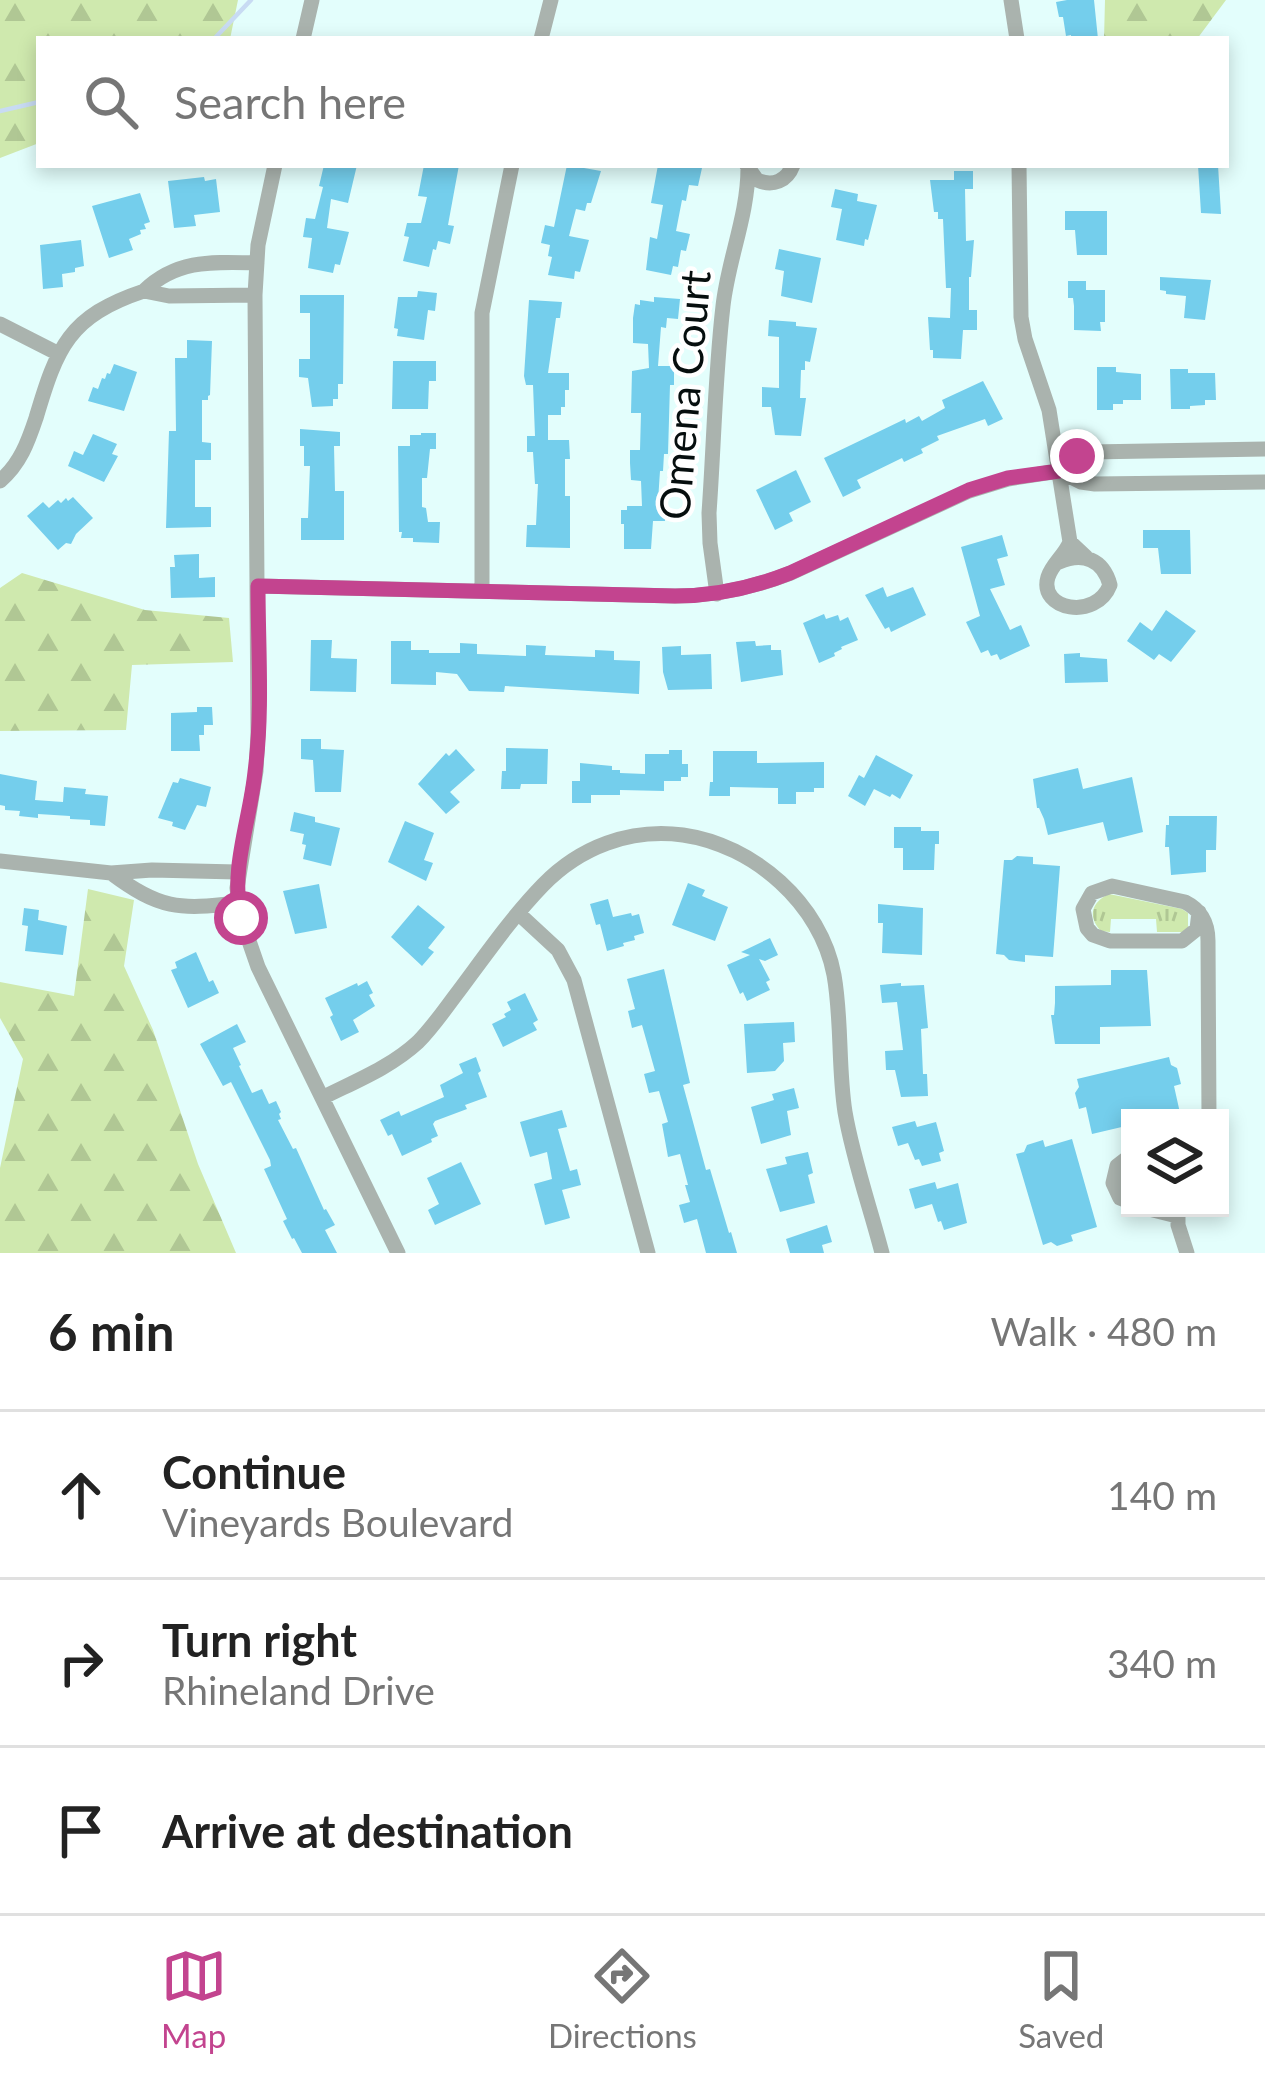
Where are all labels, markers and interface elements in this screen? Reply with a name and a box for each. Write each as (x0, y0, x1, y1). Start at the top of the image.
search box (36, 36, 1229, 168)
icon: search (78, 69, 144, 135)
text: Search here (174, 75, 406, 129)
street label: Omena Court (648, 268, 720, 522)
route end (1050, 429, 1104, 483)
route start (214, 891, 268, 945)
map controls (1121, 1109, 1229, 1217)
button: layers (1121, 1109, 1229, 1217)
text: 6 min (48, 1301, 174, 1362)
text: Walk · 480 m (990, 1308, 1217, 1354)
text: Continue (162, 1445, 346, 1499)
icon: ahead (48, 1462, 114, 1528)
text: 140 m (1107, 1472, 1217, 1518)
text: Vineyards Boulevard (162, 1499, 513, 1545)
text: Turn right (162, 1613, 357, 1667)
icon: right (48, 1630, 114, 1696)
text: 340 m (1107, 1640, 1217, 1686)
text: Rhineland Drive (162, 1667, 435, 1713)
icon: arrive (48, 1798, 114, 1864)
text: Arrive at destination (162, 1804, 573, 1858)
tab: Map (161, 1943, 227, 2055)
tab: Directions (548, 1943, 697, 2055)
tab: Saved (1018, 1943, 1104, 2055)

